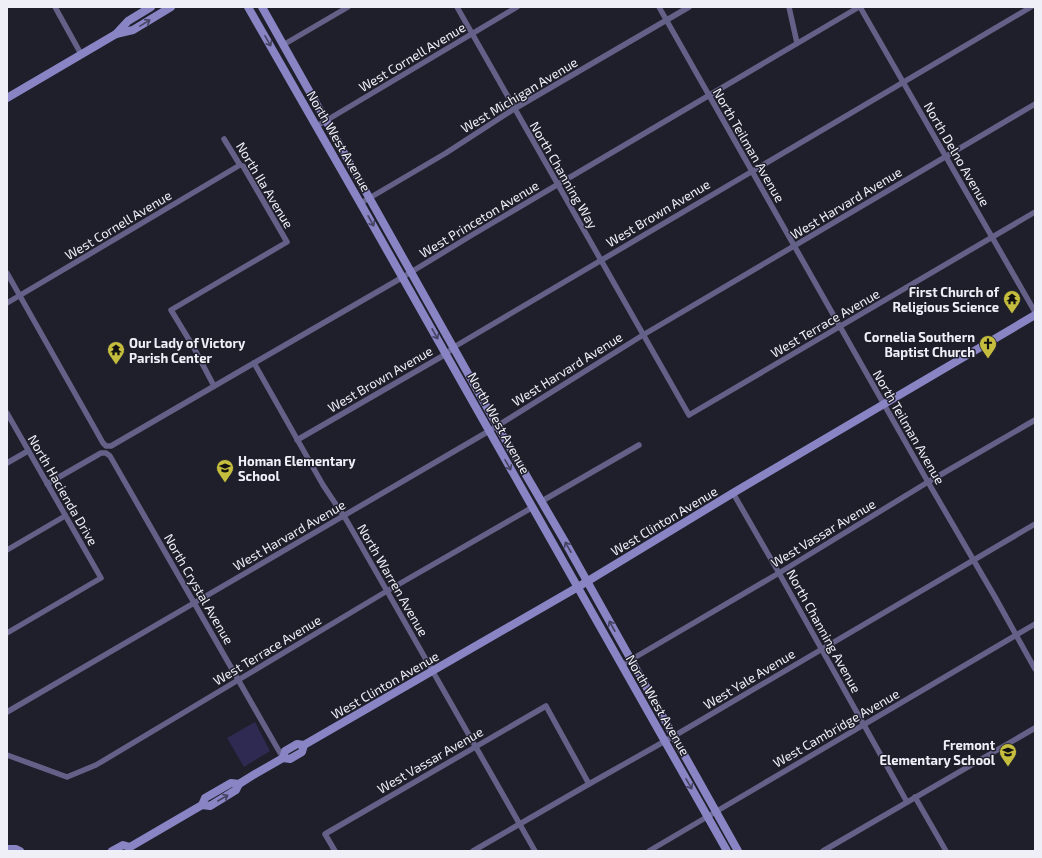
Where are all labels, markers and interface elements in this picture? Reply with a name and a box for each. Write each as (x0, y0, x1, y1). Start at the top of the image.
one-way arrow (139, 19, 150, 27)
street label: West Cornell Avenue (356, 19, 468, 95)
one-way arrow (264, 35, 272, 47)
street label: West Michigan Avenue (458, 54, 580, 136)
street label: North Teilman Avenue (710, 85, 788, 205)
street label: North West Avenue (304, 88, 374, 194)
street label: North Delno Avenue (921, 99, 993, 209)
street label: North Channing Way (527, 118, 601, 232)
street label: North Ila Avenue (233, 139, 297, 231)
street label: West Harvard Avenue (787, 163, 905, 243)
street label: West Brown Avenue (603, 176, 713, 250)
street label: West Princeton Avenue (416, 177, 542, 261)
street label: West Cornell Avenue (62, 187, 174, 263)
one-way arrow (368, 215, 376, 227)
place label: First Church of Religious Science (892, 284, 1000, 315)
street label: West Terrace Avenue (768, 285, 882, 361)
temple icon: First Church of Religious Science (1002, 289, 1022, 314)
one-way arrow (431, 328, 439, 340)
street label: West Harvard Avenue (509, 329, 625, 409)
place label: Cornelia Southern Baptist Church (864, 329, 975, 360)
church icon: Cornelia Southern Baptist Church (978, 334, 998, 359)
place label: Our Lady of Victory Parish Center (129, 335, 246, 366)
temple icon: Our Lady of Victory Parish Center (106, 340, 126, 365)
street label: West Brown Avenue (325, 342, 435, 416)
street label: North Teilman Avenue (870, 367, 948, 487)
street label: North West Avenue (464, 369, 534, 477)
street label: North Hacienda Drive (25, 432, 101, 548)
place label: Homan Elementary School (238, 453, 356, 484)
school or university icon: Homan Elementary School (215, 458, 235, 483)
one-way arrow (505, 458, 513, 470)
street label: West Clinton Avenue (608, 483, 720, 559)
street label: West Vassar Avenue (768, 495, 878, 571)
street label: West Harvard Avenue (230, 496, 348, 574)
street label: North Warren Avenue (354, 521, 432, 639)
street label: North Crystal Avenue (161, 531, 237, 647)
one-way arrow (564, 541, 572, 553)
street label: North Channing Avenue (783, 567, 865, 695)
street label: West Terrace Avenue (210, 611, 324, 689)
one-way arrow (608, 620, 615, 632)
street label: West Yale Avenue (700, 645, 798, 713)
street label: West Clinton Avenue (328, 648, 442, 722)
street label: North West Avenue (623, 652, 693, 758)
street label: West Cambridge Avenue (770, 685, 902, 771)
street label: West Vassar Avenue (374, 723, 486, 797)
place label: Fremont Elementary School (879, 737, 996, 768)
school or university icon: Fremont Elementary School (998, 742, 1018, 767)
one-way arrow (686, 778, 694, 790)
one-way arrow (217, 794, 229, 802)

